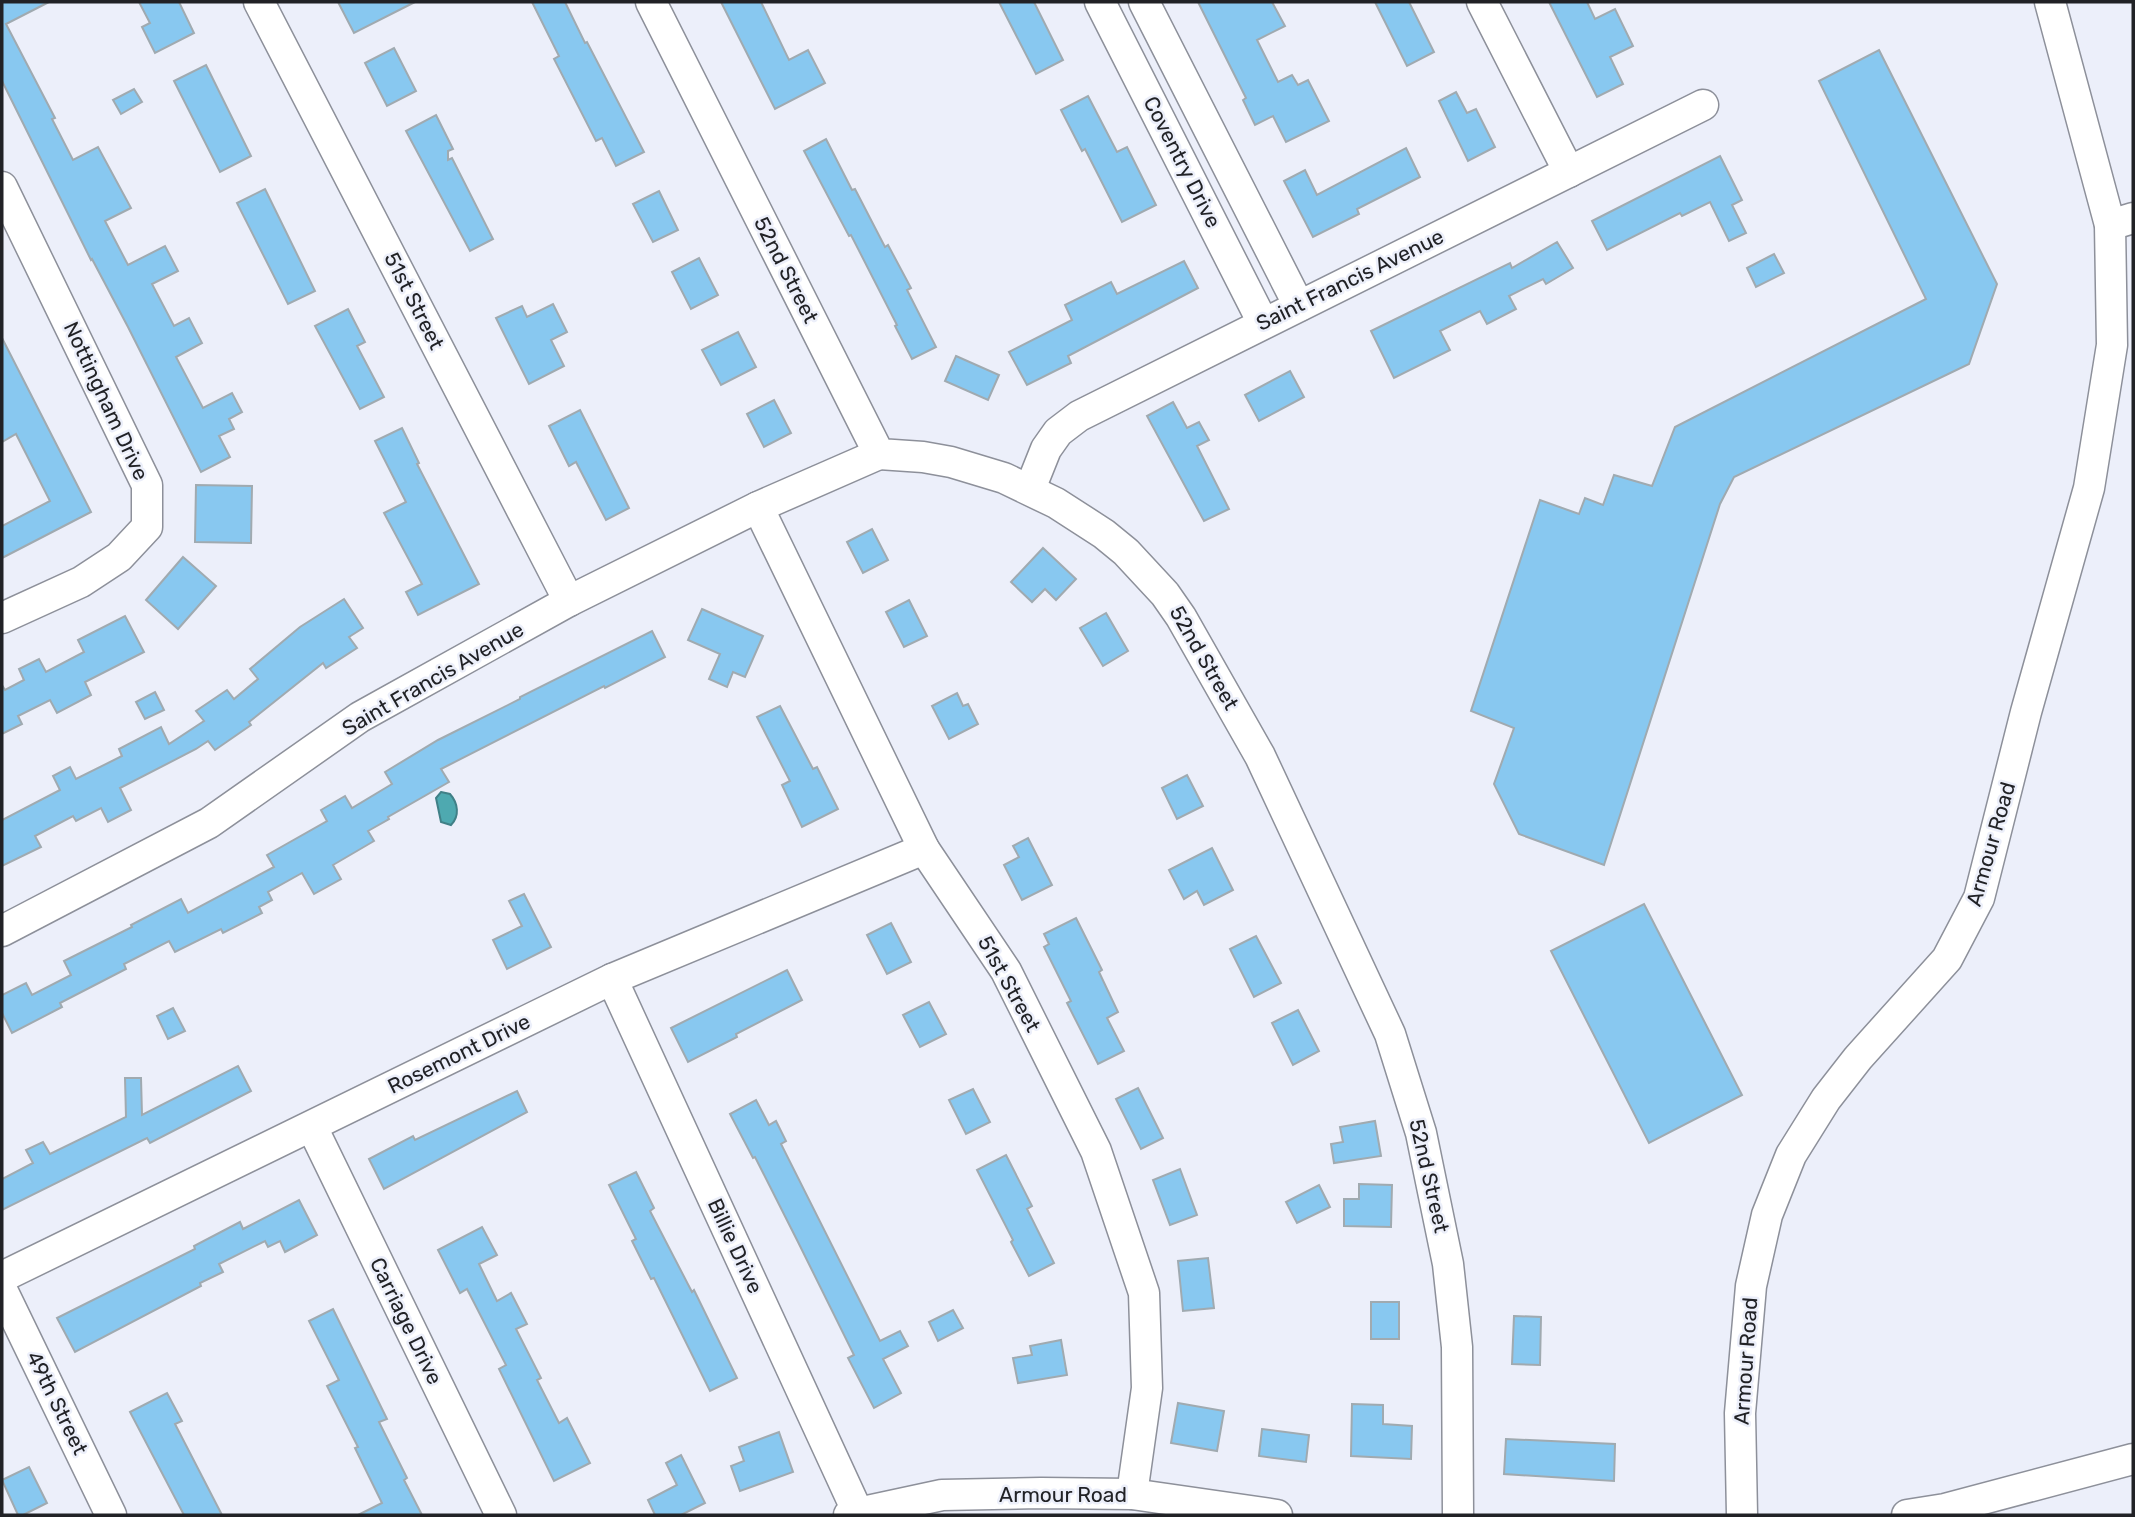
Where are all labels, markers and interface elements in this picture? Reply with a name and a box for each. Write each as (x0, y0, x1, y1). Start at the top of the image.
street label: Coventry Drive (1139, 92, 1226, 232)
street label: 52nd Street (749, 212, 824, 327)
street label: Saint Francis Avenue (1252, 223, 1448, 336)
street label: 51st Street (379, 248, 450, 354)
street label: Nottingham Drive (59, 318, 154, 484)
street label: 52nd Street (1165, 601, 1244, 714)
street label: Saint Francis Avenue (338, 616, 528, 741)
street label: Armour Road (1961, 779, 2020, 909)
street label: 51st Street (973, 931, 1046, 1036)
street label: Rosemont Drive (383, 1008, 534, 1099)
street label: 52nd Street (1404, 1117, 1455, 1235)
street label: Billie Drive (703, 1194, 768, 1297)
street label: Carriage Drive (365, 1253, 448, 1388)
street label: Armour Road (1729, 1296, 1762, 1426)
street label: 49th Street (22, 1347, 93, 1459)
street label: Armour Road (999, 1482, 1127, 1507)

